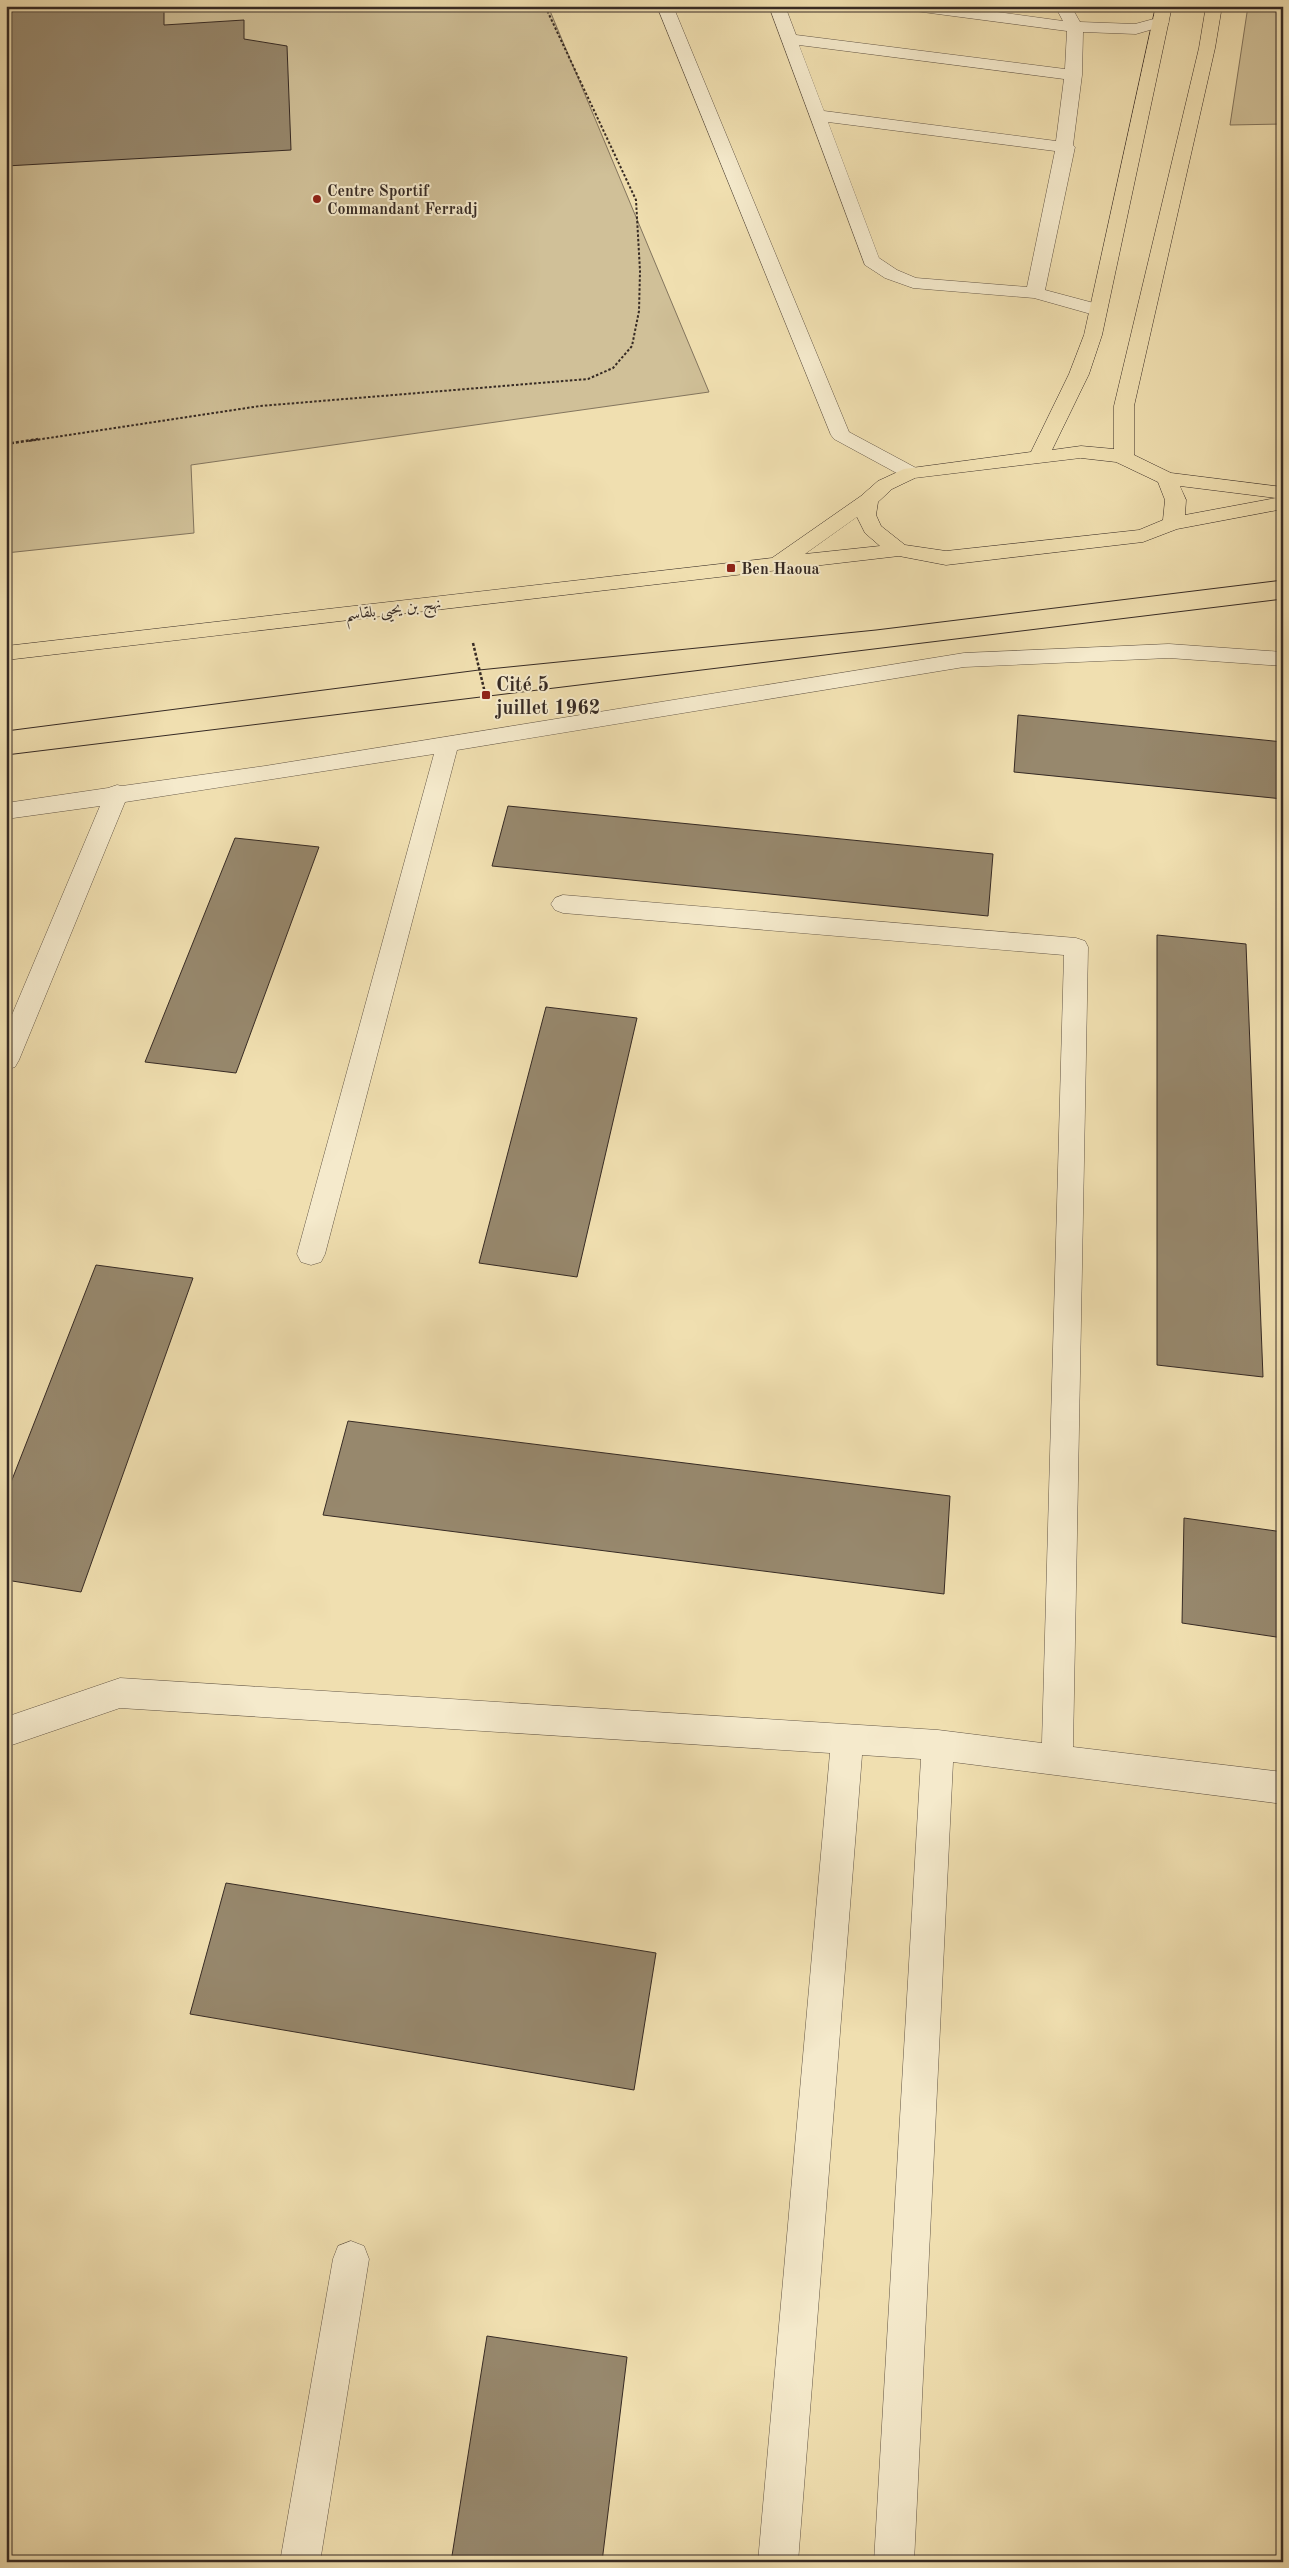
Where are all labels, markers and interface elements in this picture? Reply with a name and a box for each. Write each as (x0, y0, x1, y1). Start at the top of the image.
place label: Centre Sportif Commandant Ferradj (327, 184, 478, 218)
marker: Centre Sportif Commandant Ferradj (311, 193, 323, 205)
marker: Ben Haoua (725, 562, 737, 574)
place label: Ben Haoua (741, 562, 820, 578)
street label: نهج بن يحيى بلقاسم (344, 596, 443, 631)
place label: Cité 5 juillet 1962 (494, 675, 600, 719)
marker: Cité 5 juillet 1962 (480, 689, 492, 701)

